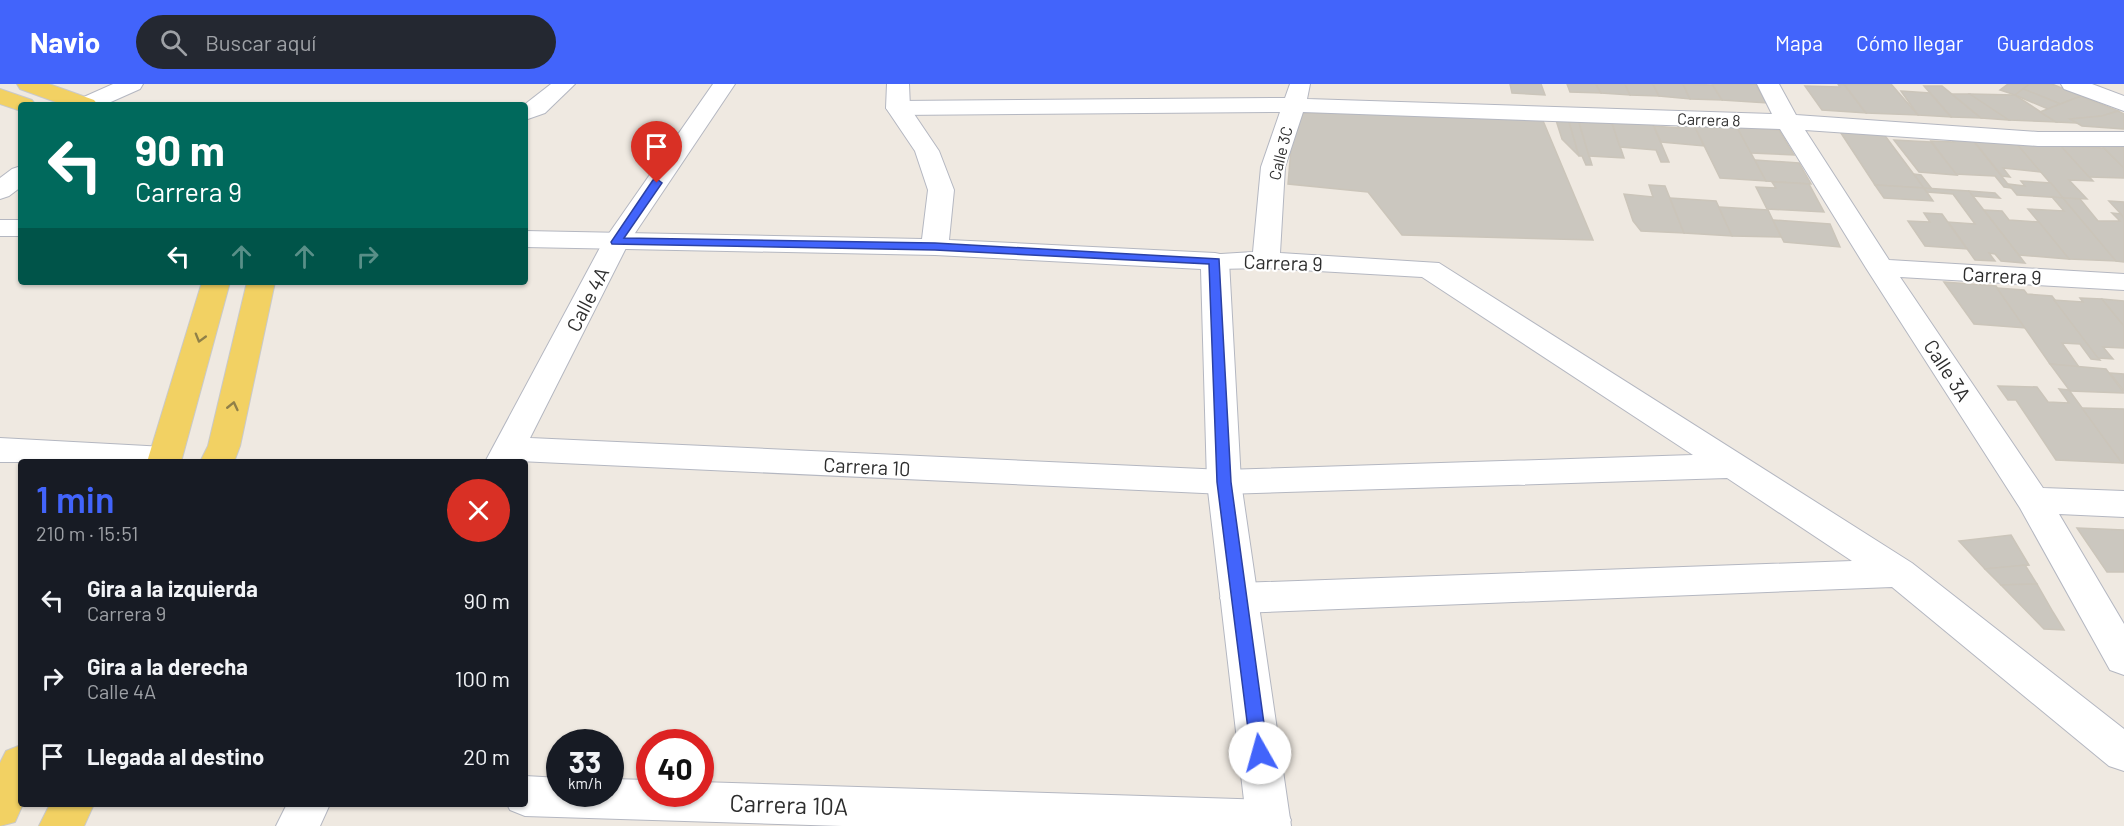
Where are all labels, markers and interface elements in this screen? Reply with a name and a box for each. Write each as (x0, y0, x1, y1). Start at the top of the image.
search box (136, 15, 556, 69)
text: Navio (30, 25, 100, 59)
icon: search (157, 26, 190, 59)
text: Buscar aquí (205, 29, 316, 55)
text: Mapa (1775, 30, 1823, 55)
text: Cómo llegar (1856, 30, 1963, 55)
text: Guardados (1996, 30, 2094, 55)
street label: Carrera 8 (1677, 108, 1741, 130)
pin (631, 121, 682, 183)
text: 90 m (135, 124, 225, 174)
street label: Calle 3C (1264, 124, 1296, 182)
icon: left (36, 126, 114, 204)
icon: arrive (640, 130, 673, 163)
text: Carrera 9 (135, 175, 242, 207)
icon: left (162, 240, 195, 273)
icon: ahead (225, 240, 258, 273)
icon: ahead (288, 240, 321, 273)
icon: right (351, 240, 384, 273)
street label: Carrera 9 (1243, 249, 1323, 275)
street label: Carrera 9 (1962, 261, 2042, 289)
street label: Calle 4A (561, 263, 613, 335)
one-way arrow (195, 332, 207, 343)
street label: Calle 3A (1919, 335, 1977, 405)
one-way arrow (226, 401, 239, 411)
street label: Carrera 10 (823, 452, 911, 480)
text: 1 min (36, 477, 115, 520)
button: close (447, 479, 510, 542)
text: 210 m · 15:51 (36, 521, 138, 545)
text: Gira a la izquierda (87, 575, 258, 601)
icon: left (36, 584, 69, 617)
text: 90 m (464, 587, 510, 613)
text: Carrera 9 (87, 601, 166, 625)
text: Gira a la derecha (87, 653, 248, 679)
icon: right (36, 662, 69, 695)
text: 100 m (455, 665, 510, 691)
text: Calle 4A (87, 679, 156, 703)
position arrow (1228, 721, 1292, 785)
speed limit sign: 40 (636, 729, 714, 807)
icon: arrive (36, 740, 69, 773)
text: Llegada al destino (87, 743, 264, 769)
text: 20 m (463, 743, 510, 769)
text: 33 (569, 743, 601, 779)
text: km/h (568, 774, 602, 792)
street label: Carrera 10A (729, 787, 849, 821)

